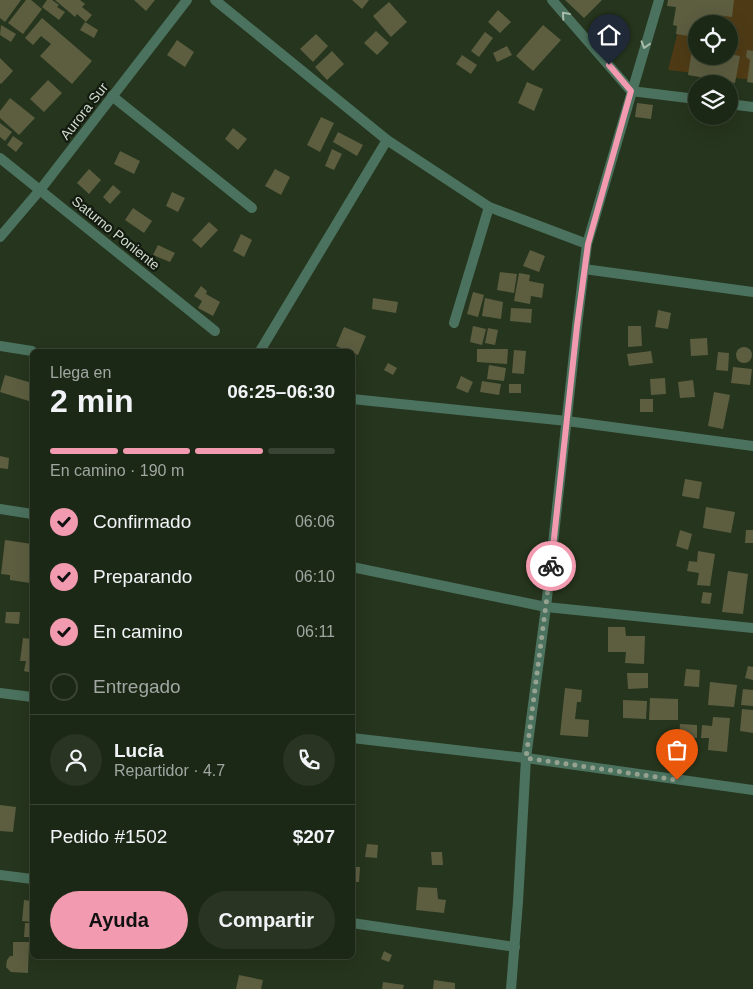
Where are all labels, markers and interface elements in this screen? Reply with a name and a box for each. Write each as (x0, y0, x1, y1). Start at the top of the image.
one-way arrow (561, 11, 570, 20)
pin (588, 14, 630, 65)
map controls (688, 15, 738, 125)
button: locate (688, 15, 738, 65)
icon: home (595, 21, 623, 49)
one-way arrow (640, 41, 650, 49)
button: layers (688, 75, 738, 125)
street label: Aurora Sur (57, 79, 111, 143)
street label: Saturno Poniente (69, 193, 163, 273)
text: Llega en (50, 364, 111, 381)
text: 06:25–06:30 (227, 381, 335, 402)
text: 2 min (50, 383, 134, 419)
text: En camino · 190 m (50, 462, 184, 479)
icon: check (50, 508, 78, 536)
text: Confirmado (93, 511, 191, 532)
text: 06:06 (295, 513, 335, 530)
courier (526, 541, 576, 591)
icon: bike (537, 552, 565, 580)
icon: check (50, 563, 78, 591)
text: Preparando (93, 566, 192, 587)
text: 06:10 (295, 568, 335, 585)
icon: check (50, 618, 78, 646)
text: En camino (93, 621, 183, 642)
text: 06:11 (296, 623, 335, 640)
text: Entregado (93, 676, 181, 697)
pin (656, 729, 698, 780)
button: person (50, 734, 102, 786)
button: phone (283, 734, 335, 786)
icon: bag (663, 736, 691, 764)
text: Lucía (114, 740, 164, 761)
text: Repartidor · 4.7 (114, 762, 225, 779)
text: Pedido #1502 (50, 826, 167, 847)
text: $207 (293, 826, 335, 847)
button: Ayuda (50, 891, 188, 949)
button: Compartir (198, 891, 335, 949)

